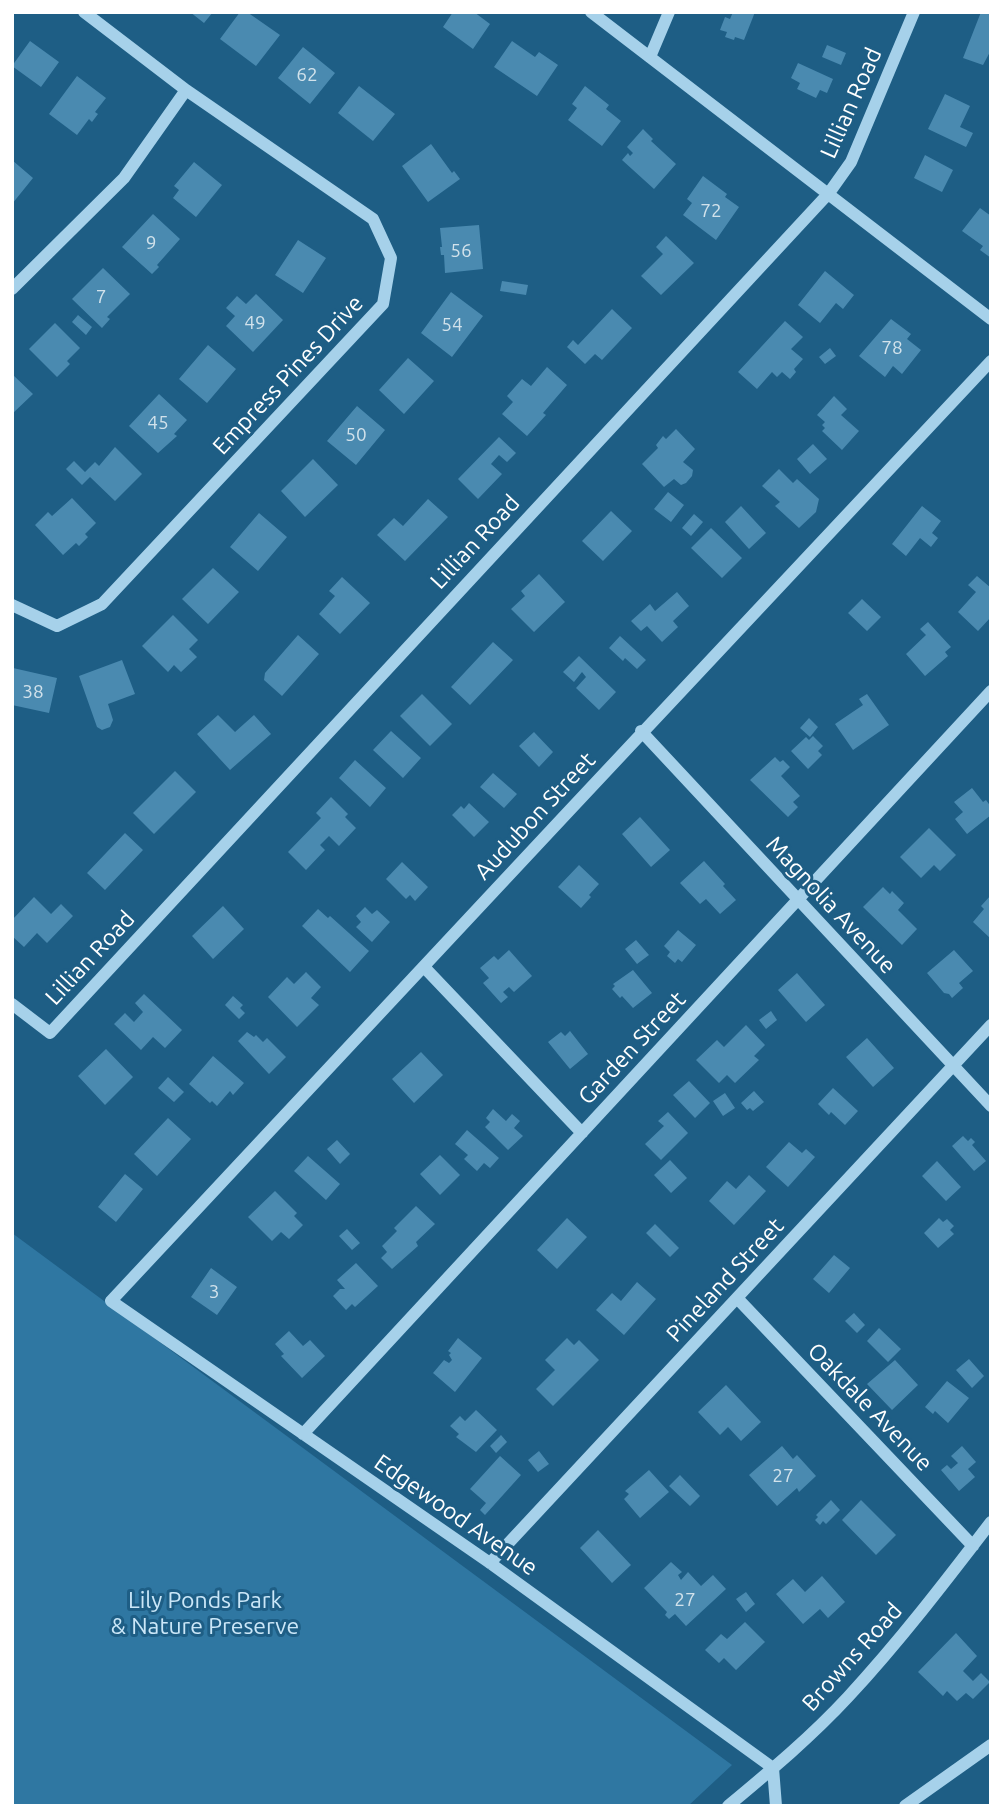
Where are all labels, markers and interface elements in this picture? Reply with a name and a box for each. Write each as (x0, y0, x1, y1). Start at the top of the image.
street label: Lillian Road (814, 43, 888, 163)
house number: 62 (296, 64, 318, 86)
house number: 72 (700, 200, 722, 222)
house number: 9 (146, 232, 156, 254)
house number: 56 (450, 240, 472, 262)
house number: 7 (96, 286, 106, 308)
street label: Empress Pines Drive (207, 290, 369, 460)
house number: 49 (244, 312, 266, 334)
house number: 54 (441, 314, 463, 336)
house number: 78 (881, 337, 903, 359)
house number: 45 (147, 412, 169, 434)
house number: 50 (345, 424, 367, 446)
street label: Lillian Road (425, 489, 525, 595)
house number: 38 (22, 681, 44, 703)
street label: Audubon Street (469, 747, 601, 885)
street label: Magnolia Avenue (760, 831, 902, 979)
street label: Lillian Road (40, 905, 140, 1011)
street label: Garden Street (573, 986, 691, 1110)
street label: Pineland Street (661, 1212, 789, 1348)
house number: 3 (209, 1281, 219, 1303)
street label: Oakdale Avenue (802, 1337, 938, 1477)
street label: Edgewood Avenue (369, 1448, 543, 1582)
house number: 27 (772, 1465, 794, 1487)
park label: Lily Ponds Park & Nature Preserve (111, 1586, 299, 1640)
house number: 27 (674, 1589, 696, 1611)
street label: Browns Road (796, 1597, 908, 1717)

